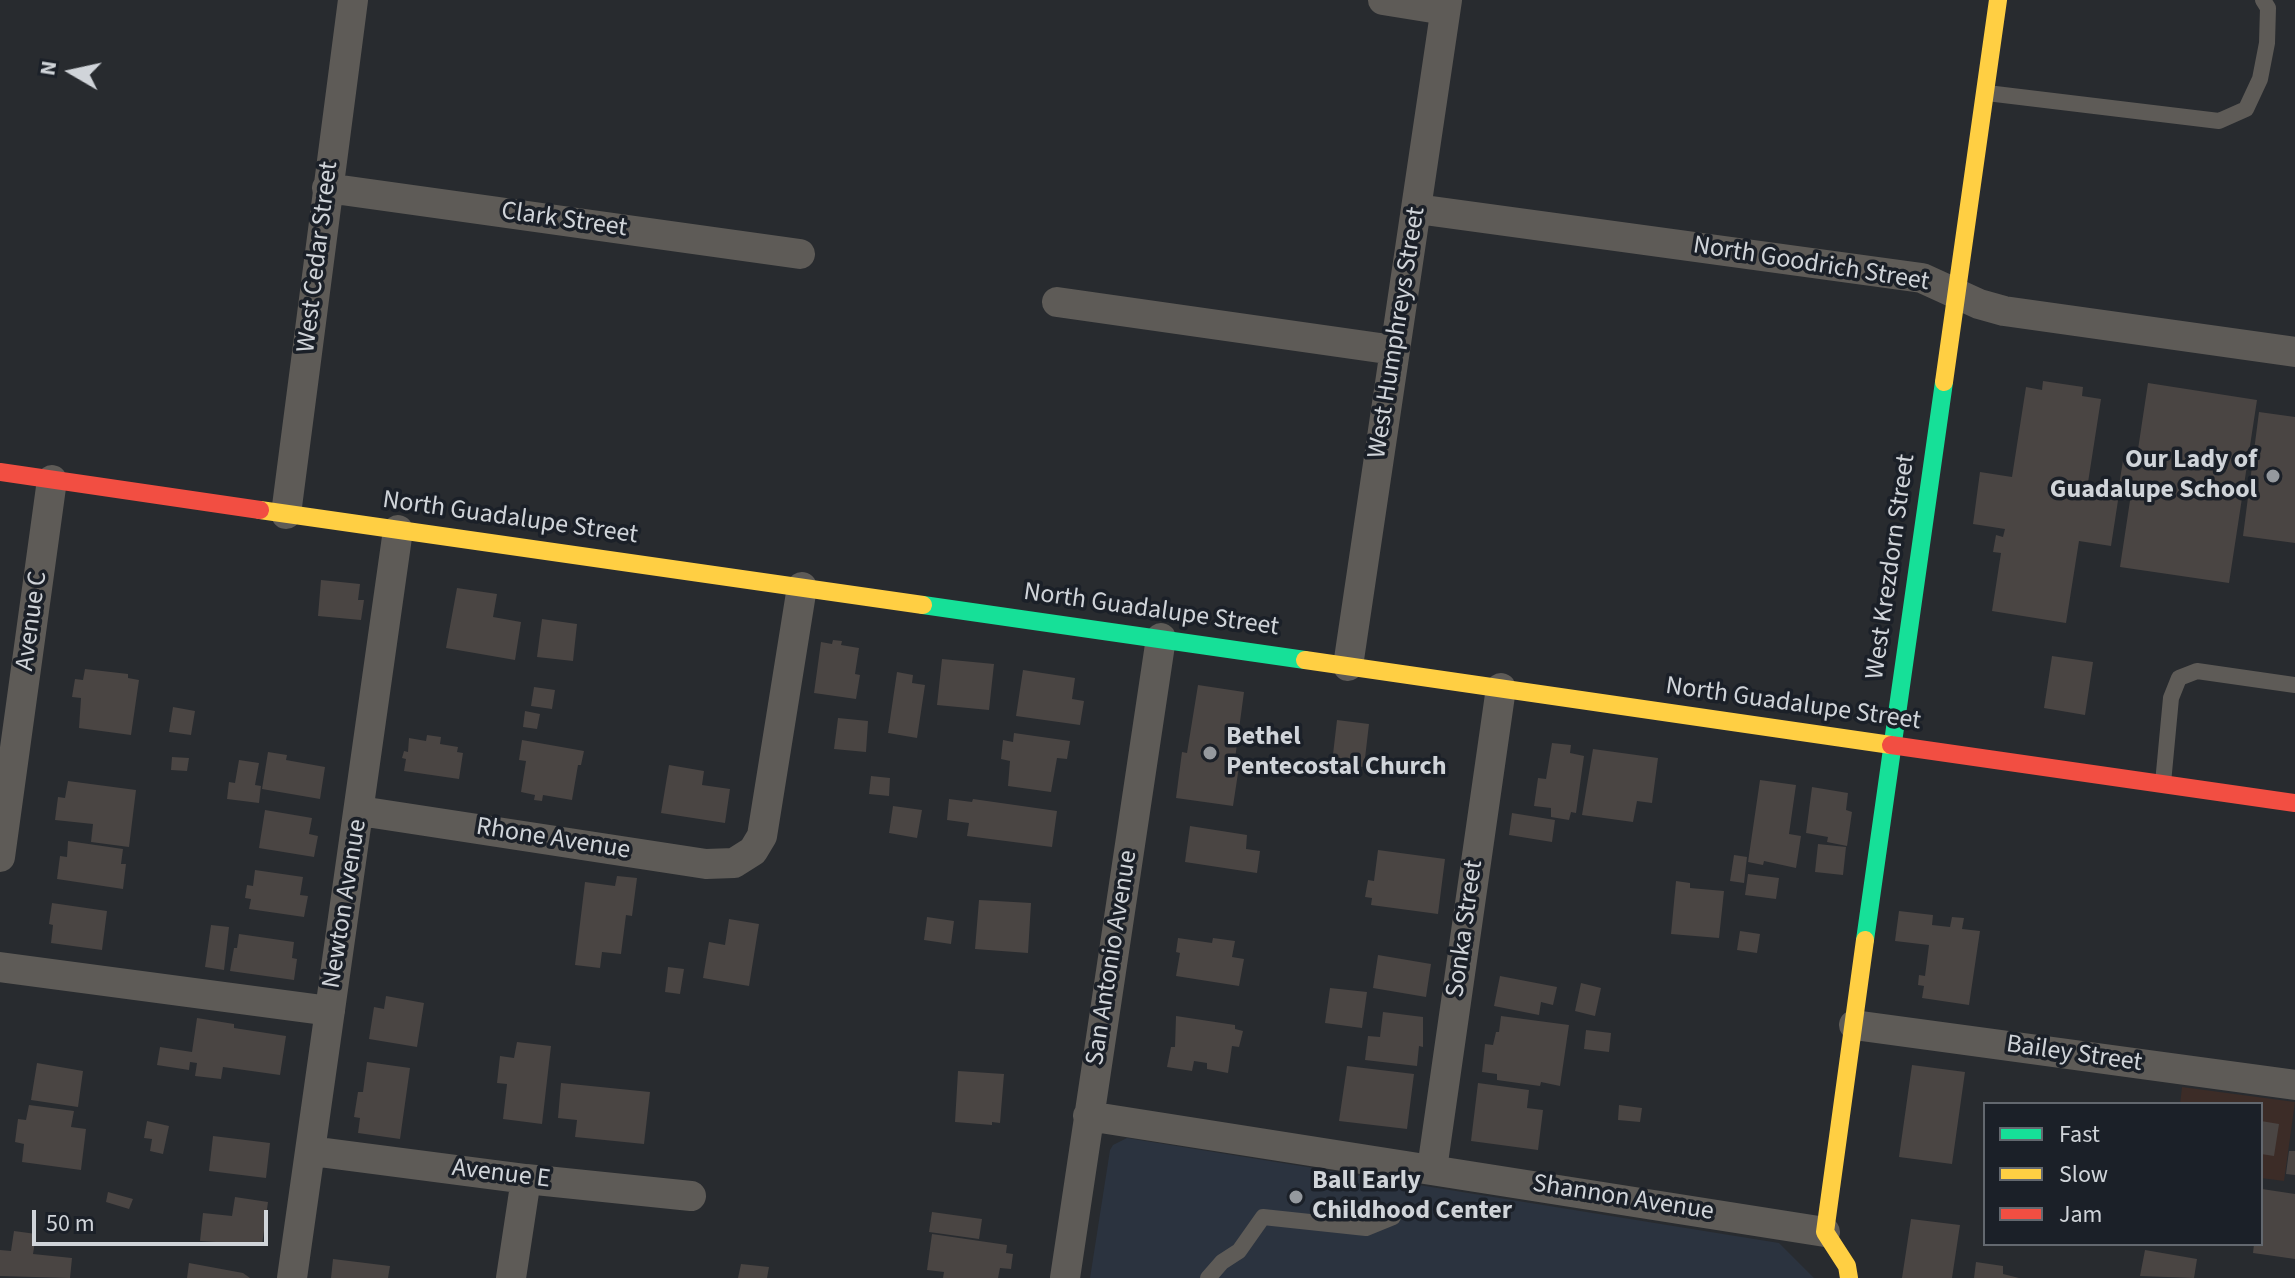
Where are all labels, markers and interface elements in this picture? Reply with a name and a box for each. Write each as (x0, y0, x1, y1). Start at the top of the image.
north arrow (32, 32, 112, 112)
text: N (31, 59, 65, 78)
street label: West Cedar Street (292, 160, 346, 354)
street label: Clark Street (499, 197, 629, 245)
street label: West Humphreys Street (1363, 205, 1433, 461)
street label: North Goodrich Street (1691, 231, 1931, 299)
place label: Our Lady of Guadalupe School (2050, 445, 2257, 506)
street label: West Krezdorn Street (1861, 452, 1923, 682)
marker: Our Lady of Guadalupe School (2264, 467, 2282, 485)
street label: North Guadalupe Street (380, 486, 640, 552)
street label: Avenue C (11, 569, 55, 673)
street label: North Guadalupe Street (1021, 578, 1281, 644)
street label: North Guadalupe Street (1663, 672, 1923, 738)
place label: Bethel Pentecostal Church (1226, 722, 1447, 784)
marker: Bethel Pentecostal Church (1201, 744, 1219, 762)
street label: Rhone Avenue (474, 812, 632, 868)
street label: Newton Avenue (317, 817, 375, 991)
street label: San Antonio Avenue (1081, 848, 1145, 1068)
street label: Sonka Street (1441, 858, 1491, 1000)
street label: Bailey Street (2004, 1030, 2144, 1080)
legend (1983, 1102, 2263, 1246)
text: Fast (2059, 1117, 2100, 1152)
street label: Avenue E (450, 1153, 552, 1197)
text: Slow (2059, 1157, 2108, 1192)
place label: Ball Early Childhood Center (1312, 1166, 1512, 1228)
street label: Shannon Avenue (1530, 1169, 1716, 1229)
marker: Ball Early Childhood Center (1287, 1188, 1305, 1206)
scale bar (36, 1194, 272, 1244)
text: Jam (2059, 1197, 2103, 1232)
text: 50 m (46, 1206, 95, 1241)

